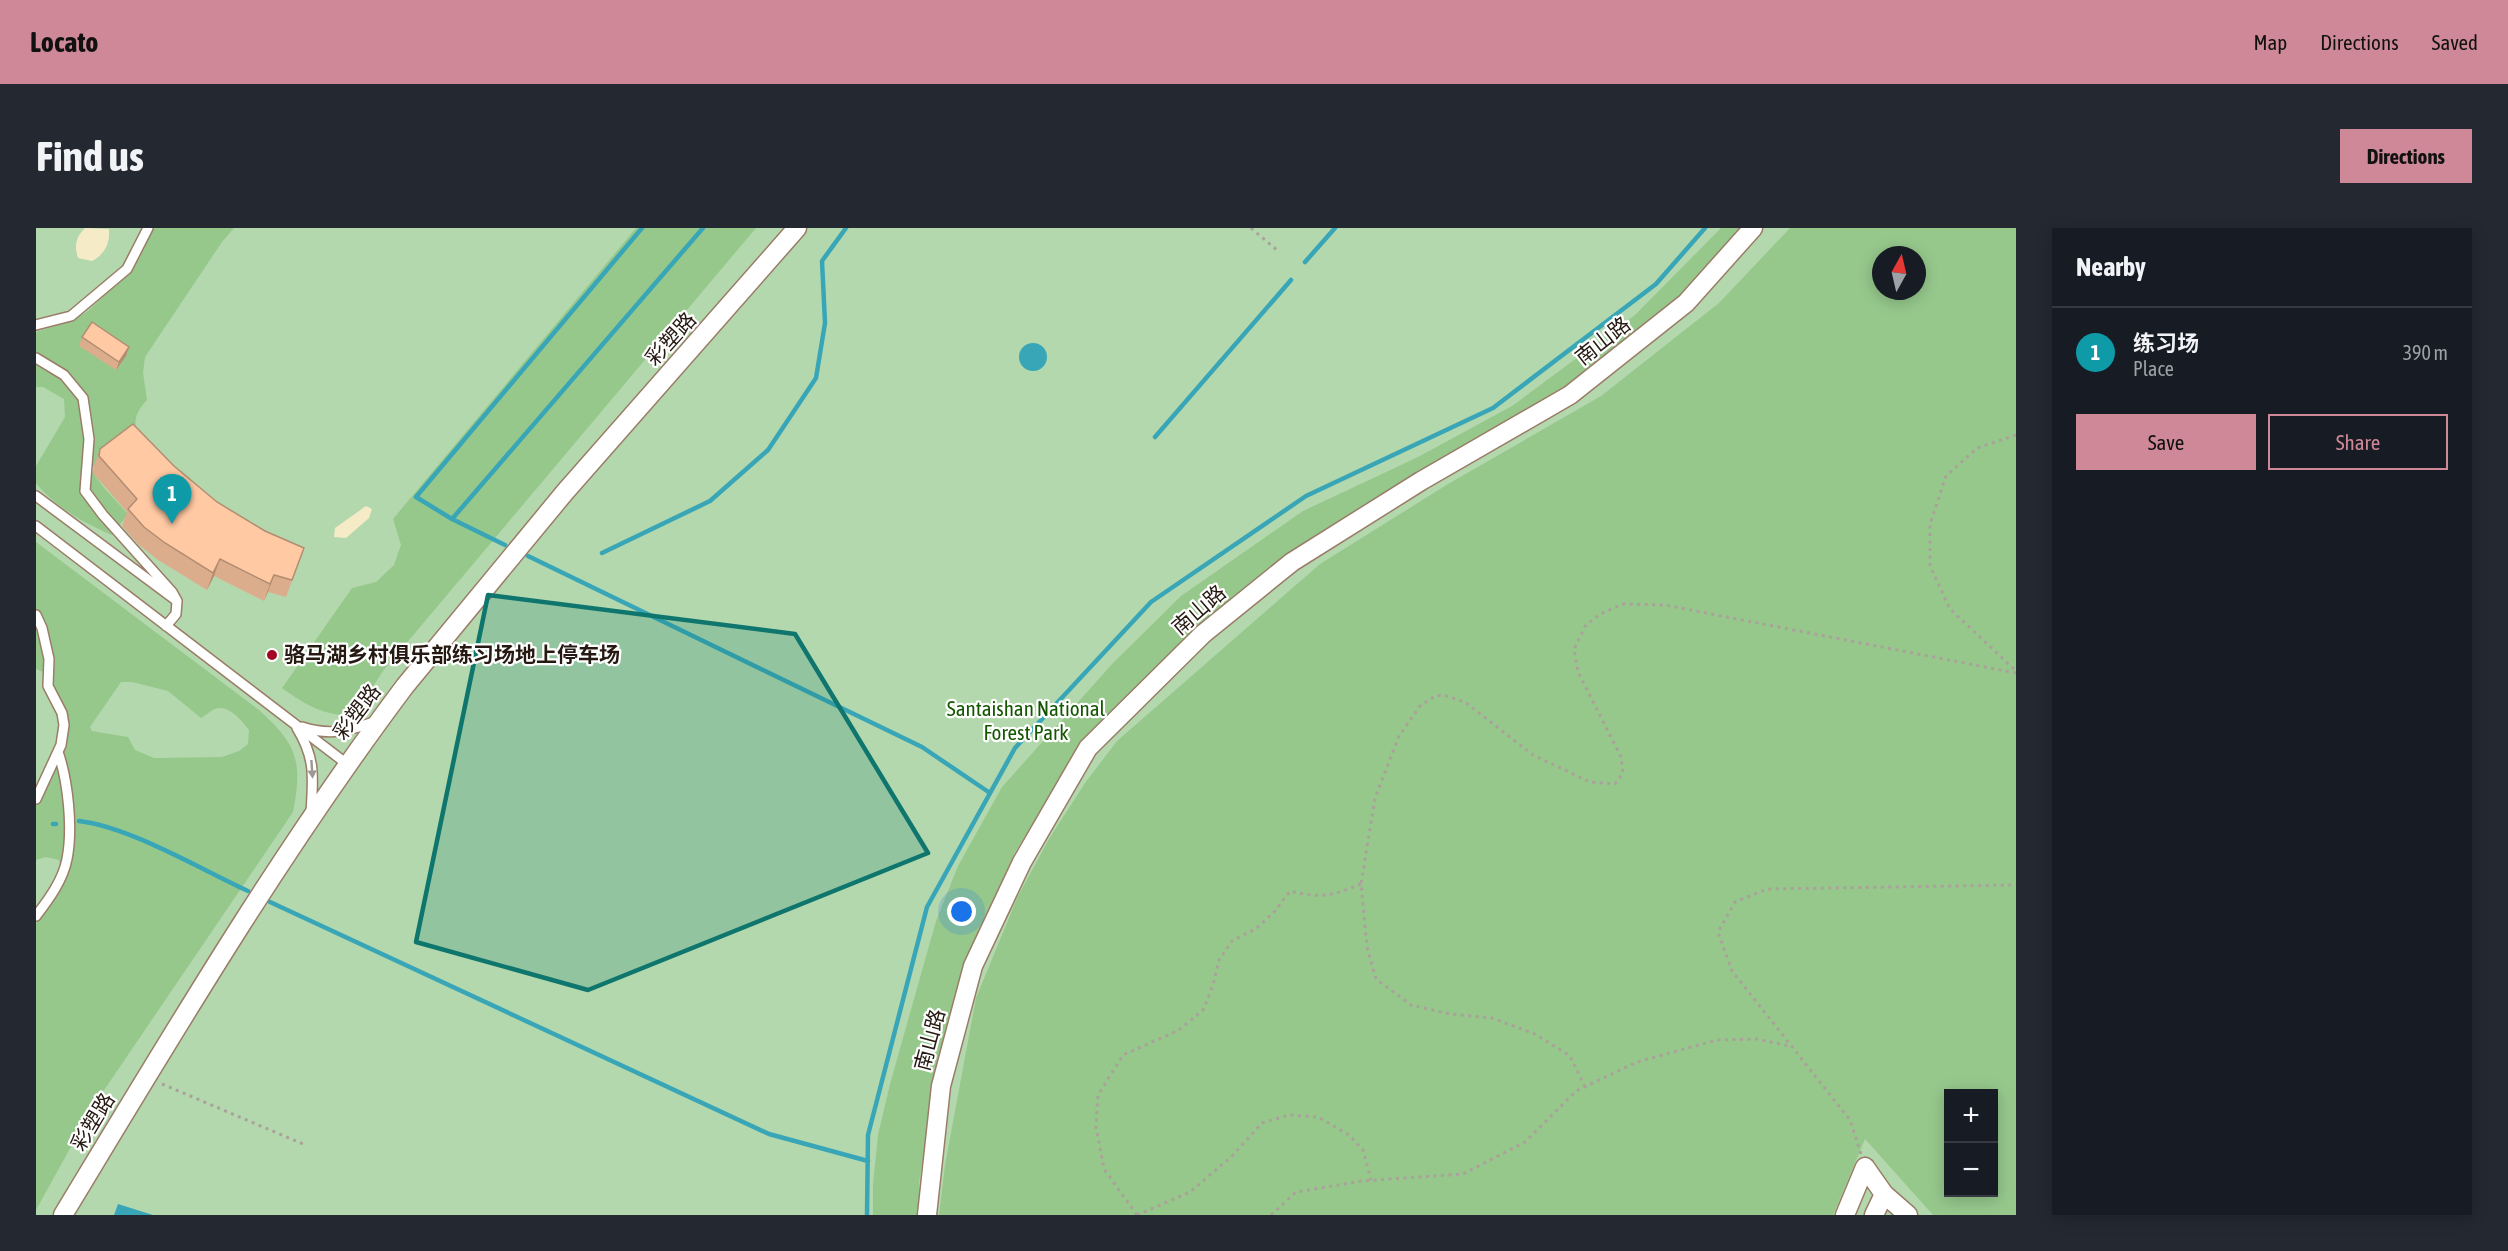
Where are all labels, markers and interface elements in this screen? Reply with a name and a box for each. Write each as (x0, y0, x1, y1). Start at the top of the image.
text: Locato (30, 26, 98, 58)
text: Map (2253, 30, 2287, 54)
text: Directions (2320, 30, 2399, 54)
text: Saved (2432, 30, 2478, 54)
button: Directions (2340, 129, 2472, 183)
text: Find us (36, 132, 144, 180)
north arrow (1872, 246, 1926, 300)
text: Nearby (2076, 252, 2146, 282)
street label: 彩塑路 (640, 307, 700, 370)
street label: 南山路 (1570, 311, 1635, 369)
text: 练习场 (2133, 330, 2199, 356)
text: 1 (2091, 341, 2100, 364)
text: 390 m (2403, 341, 2448, 364)
text: Place (2133, 357, 2174, 380)
button: Save (2076, 414, 2256, 470)
button: Share (2268, 414, 2448, 470)
pin: 1 (152, 474, 192, 524)
street label: 南山路 (1167, 580, 1230, 639)
place label: 骆马湖乡村俱乐部练习场地上停车场 (284, 642, 620, 666)
marker: 骆马湖乡村俱乐部练习场地上停车场 (265, 648, 279, 662)
street label: 彩塑路 (328, 679, 385, 744)
park label: Santaishan National Forest Park (947, 696, 1106, 744)
one-way arrow (308, 760, 317, 779)
your location (947, 897, 976, 926)
street label: 南山路 (909, 1006, 949, 1073)
street label: 彩塑路 (66, 1088, 119, 1155)
map controls (1944, 1089, 1998, 1197)
button: + (1944, 1089, 1998, 1143)
button: − (1944, 1143, 1998, 1197)

